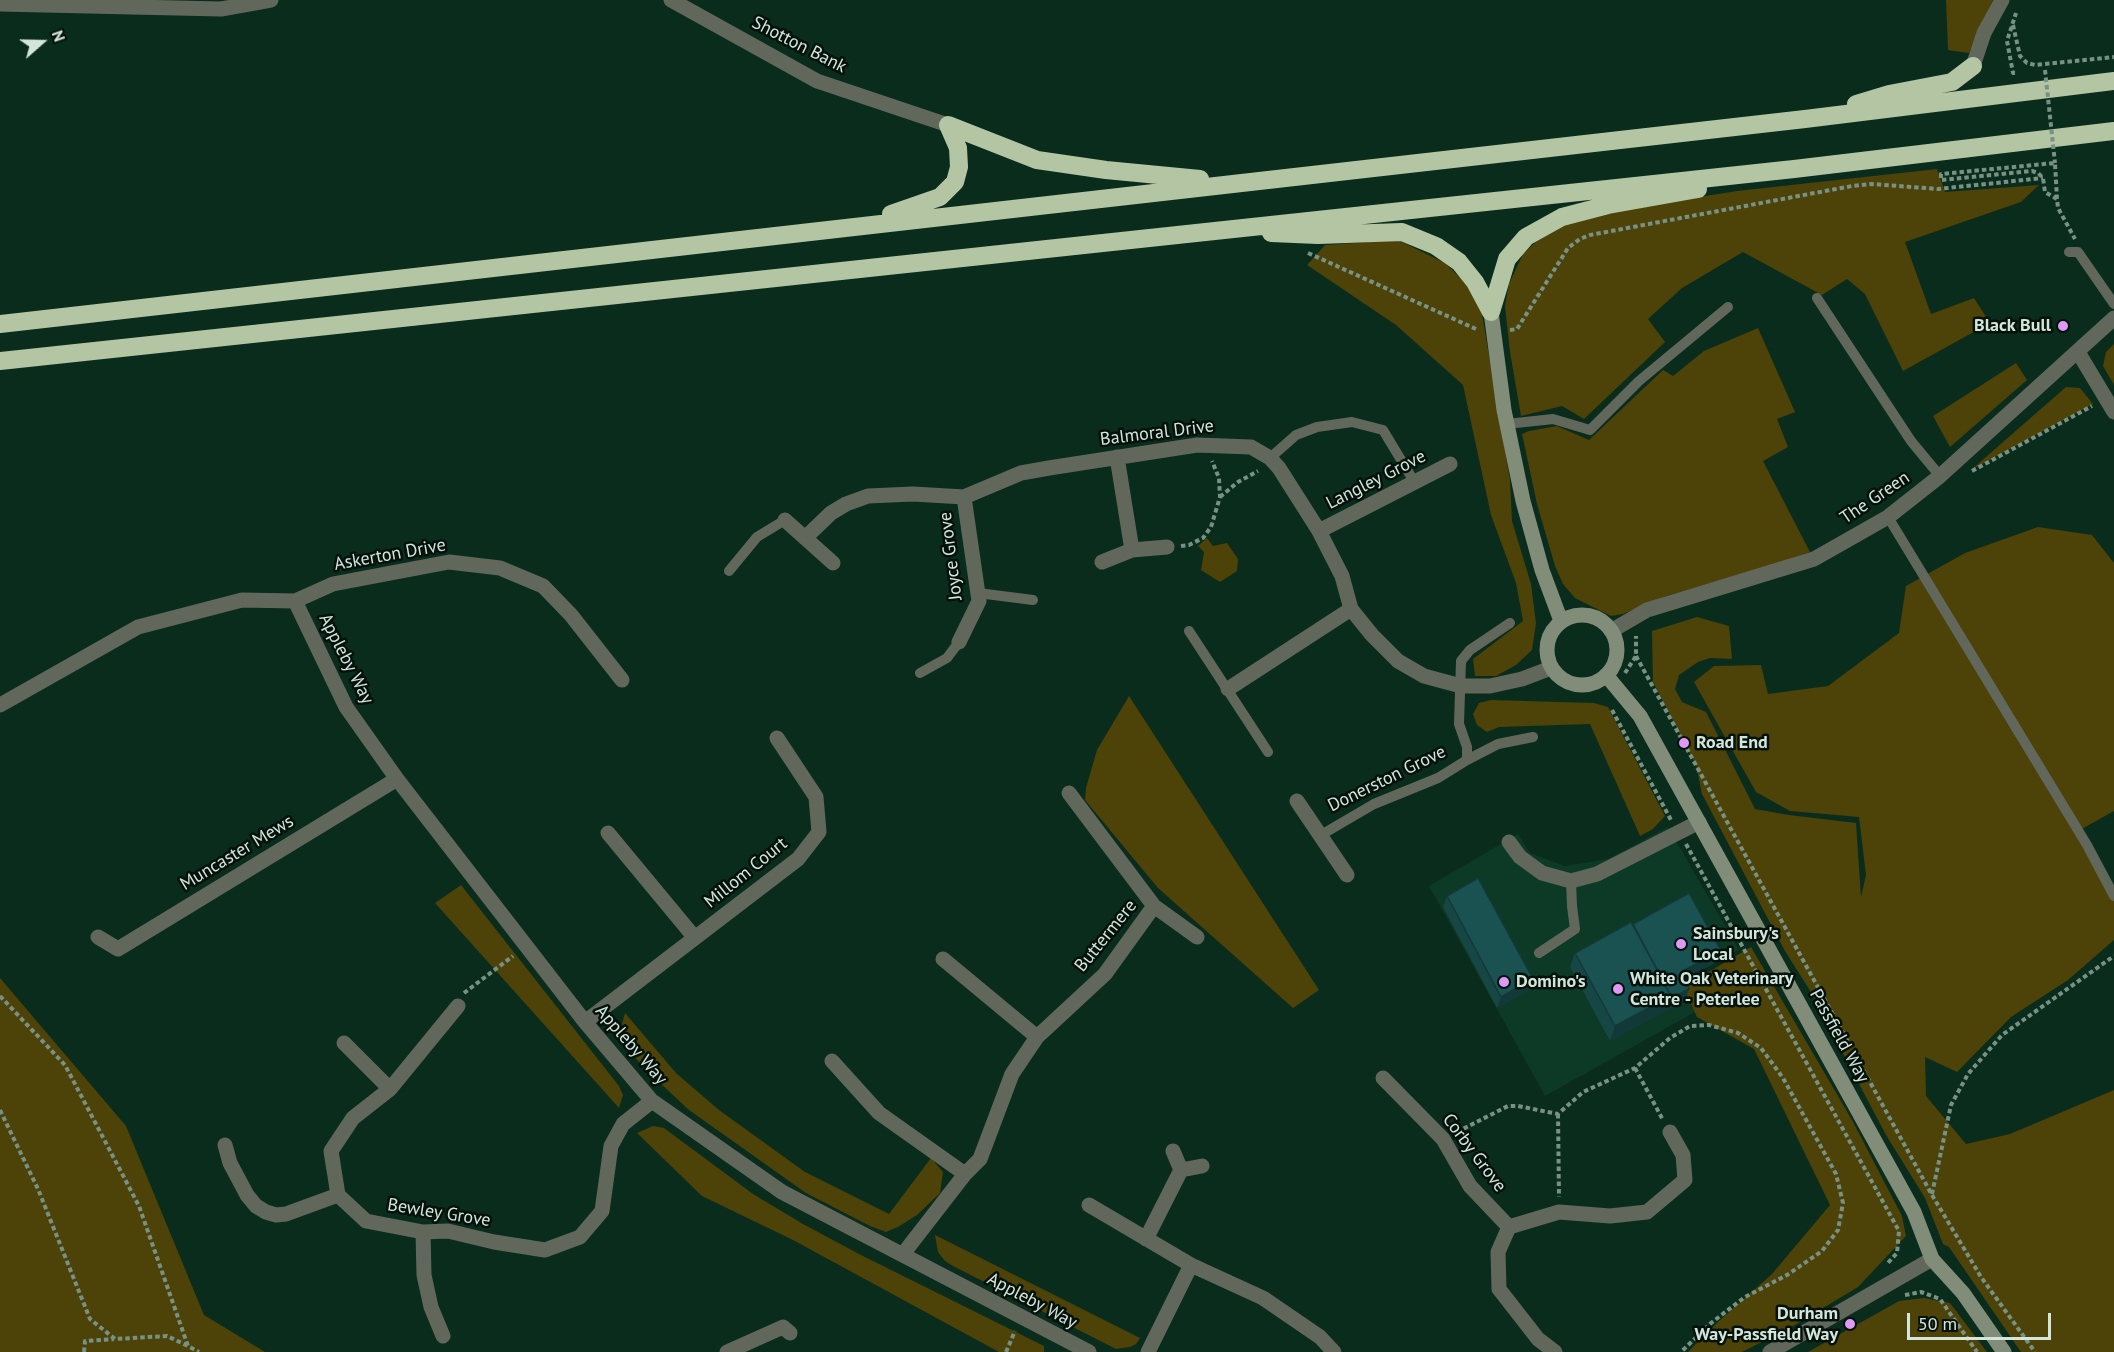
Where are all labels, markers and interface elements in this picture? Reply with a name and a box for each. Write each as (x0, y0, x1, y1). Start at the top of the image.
north arrow (12, 12, 72, 72)
street label: Shotton Bank (748, 12, 850, 78)
text: N (48, 27, 70, 44)
place label: Black Bull (1974, 315, 2051, 337)
marker: Black Bull (2056, 319, 2070, 333)
street label: Balmoral Drive (1099, 415, 1215, 451)
street label: Langley Grove (1323, 446, 1429, 514)
street label: The Green (1836, 467, 1914, 529)
street label: Joyce Grove (935, 511, 967, 601)
street label: Askerton Drive (333, 535, 447, 575)
street label: Appleby Way (314, 610, 378, 708)
place label: Road End (1696, 732, 1768, 754)
marker: Road End (1677, 736, 1691, 750)
street label: Donerston Grove (1325, 741, 1449, 817)
street label: Muncaster Mews (176, 811, 298, 895)
street label: Millom Court (700, 833, 792, 913)
street label: Buttermere (1070, 896, 1142, 976)
place label: Sainsbury's Local (1693, 923, 1779, 966)
marker: Sainsbury's Local (1674, 937, 1688, 951)
place label: White Oak Veterinary Centre - Peterlee (1630, 968, 1793, 1010)
place label: Domino's (1516, 971, 1586, 993)
marker: Domino's (1497, 975, 1511, 989)
marker: White Oak Veterinary Centre - Peterlee (1611, 982, 1625, 996)
street label: Passfield Way (1804, 985, 1874, 1087)
street label: Appleby Way (591, 1001, 671, 1089)
street label: Corby Grove (1438, 1110, 1510, 1196)
street label: Bewley Grove (386, 1194, 492, 1232)
street label: Appleby Way (983, 1268, 1081, 1334)
scale bar (1910, 1301, 2054, 1339)
place label: Durham Way-Passfield Way (1695, 1303, 1838, 1346)
text: 50 m (1918, 1312, 1957, 1335)
marker: Durham Way-Passfield Way (1843, 1317, 1857, 1331)

